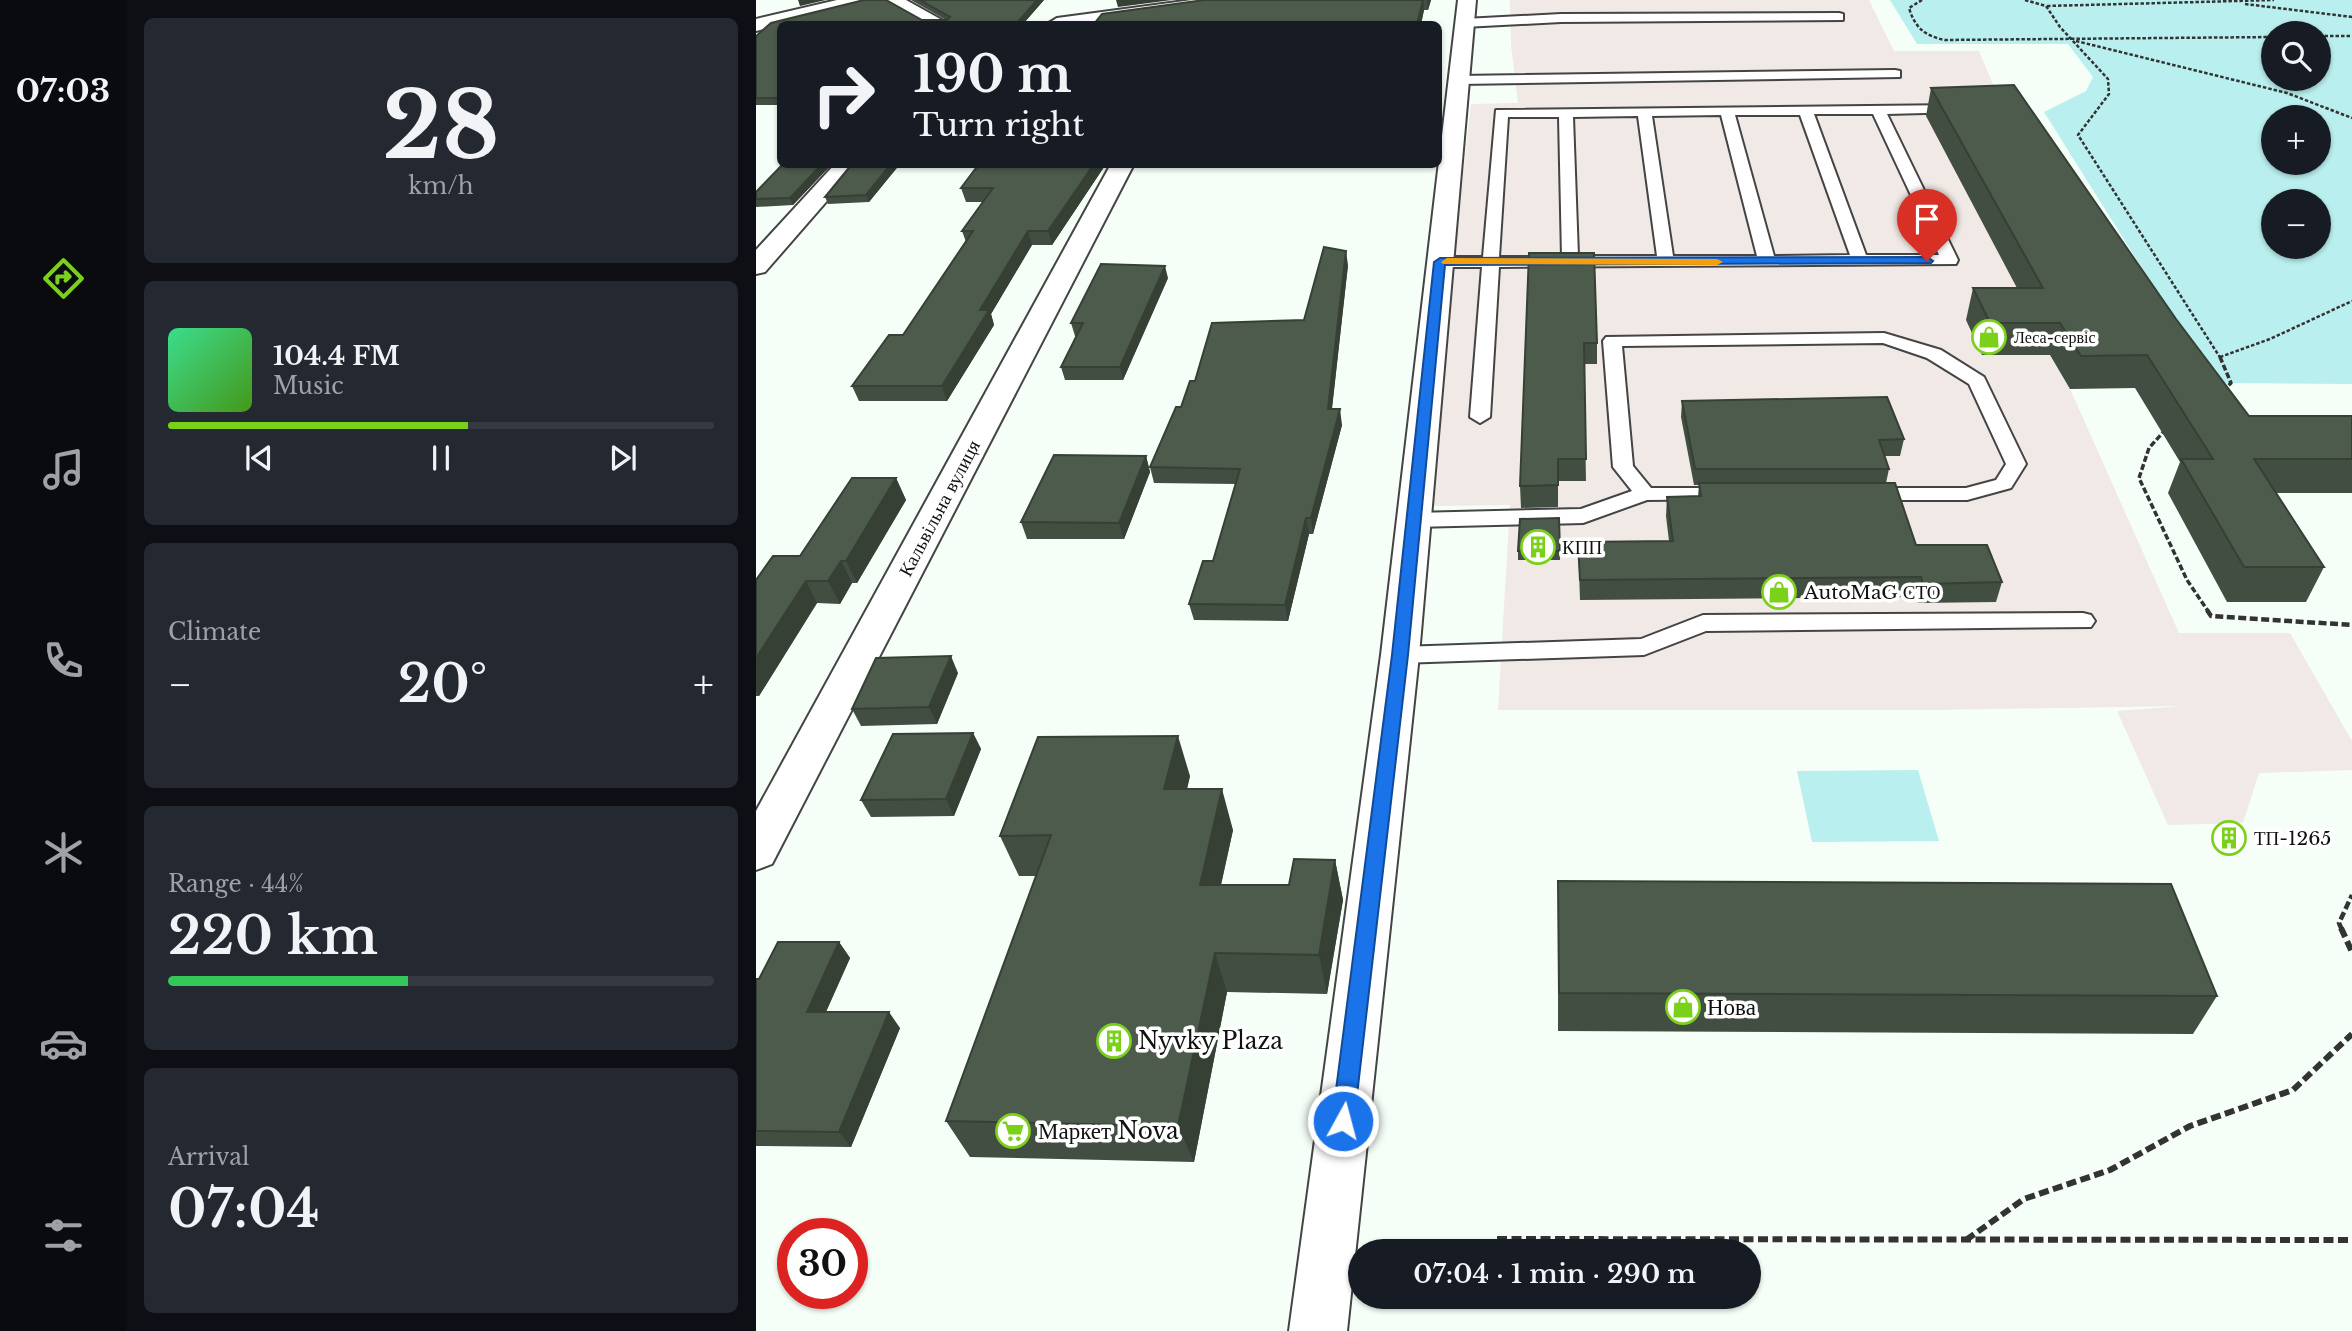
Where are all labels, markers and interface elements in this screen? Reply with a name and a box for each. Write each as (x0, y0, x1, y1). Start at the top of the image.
map controls (2261, 21, 2331, 259)
button: search (2261, 21, 2331, 91)
text: 190 m (913, 44, 1072, 105)
icon: right (798, 49, 889, 140)
text: 28 (382, 70, 500, 183)
text: 07:03 (16, 71, 110, 111)
text: Turn right (913, 105, 1084, 145)
button: + (2261, 105, 2331, 175)
text: km/h (408, 172, 474, 200)
pin (1897, 189, 1957, 261)
button: − (2261, 189, 2331, 259)
icon: arrive (1908, 200, 1946, 238)
icon: directions (39, 254, 88, 303)
shop icon: Леса-сервіс (1970, 318, 2008, 356)
place label: Леса-сервіс (2014, 327, 2096, 347)
text: 104.4 FM (273, 340, 400, 372)
text: Music (273, 372, 344, 400)
street label: Кальвільна вулиця (894, 436, 985, 580)
icon: previous (240, 439, 278, 477)
icon: pause (422, 439, 460, 477)
icon: next (604, 439, 642, 477)
icon: music (39, 445, 88, 494)
building icon: КПП (1519, 528, 1557, 566)
place label: КПП (1562, 536, 1602, 559)
shop icon: AutoMaG СТО (1760, 573, 1798, 611)
place label: AutoMaG СТО (1803, 581, 1941, 604)
text: Climate (168, 618, 261, 646)
icon: phone (39, 636, 88, 685)
text: 20° (398, 652, 487, 716)
text: − (168, 661, 192, 708)
text: + (693, 661, 714, 708)
building icon: ТП-1265 (2210, 819, 2248, 857)
place label: ТП-1265 (2254, 827, 2331, 850)
icon: climate (39, 828, 88, 877)
text: Range · 44% (168, 870, 304, 898)
text: 220 km (168, 904, 378, 968)
shop icon: Нова (1664, 988, 1702, 1026)
place label: Нова (1707, 993, 1756, 1021)
icon: car (39, 1019, 88, 1068)
building icon: Nyvky Plaza (1095, 1022, 1133, 1060)
place label: Nyvky Plaza (1138, 1027, 1283, 1055)
position arrow (1306, 1084, 1380, 1158)
supermarket icon: Маркет Nova (994, 1112, 1032, 1150)
place label: Маркет Nova (1038, 1117, 1179, 1145)
text: Arrival (168, 1143, 249, 1171)
text: 07:04 (168, 1177, 320, 1241)
icon: filters (39, 1211, 88, 1260)
speed limit sign: 30 (777, 1218, 868, 1309)
text: 07:04 · 1 min · 290 m (1413, 1258, 1696, 1290)

